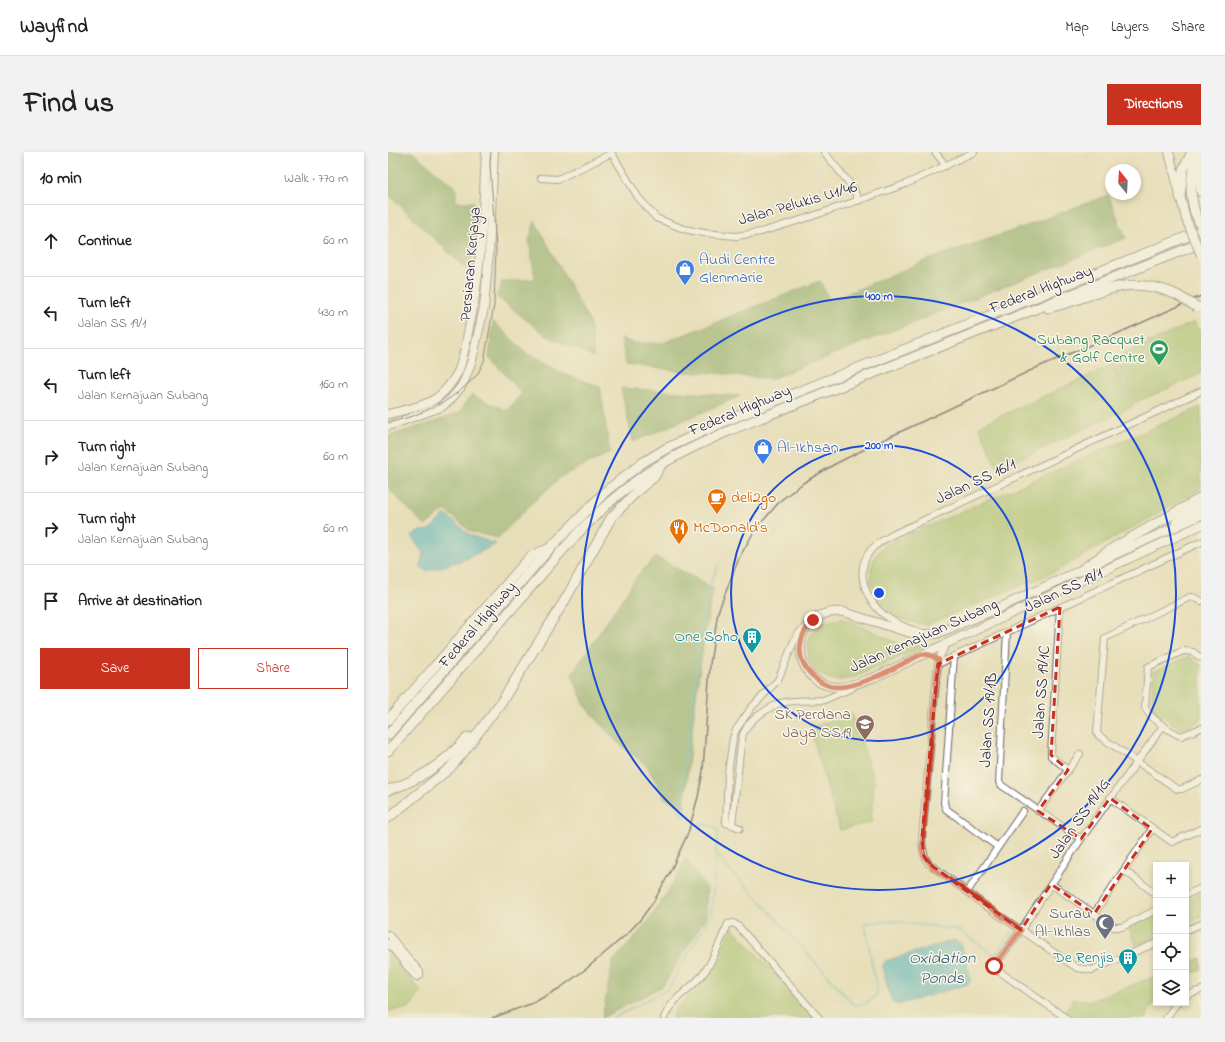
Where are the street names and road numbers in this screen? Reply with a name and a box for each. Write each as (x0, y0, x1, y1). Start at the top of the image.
street label: Jalan Pelukis U1/46 (736, 176, 860, 232)
street label: Persiaran Kerjaya (454, 206, 488, 322)
street label: Federal Highway (985, 259, 1096, 321)
street label: Federal Highway (685, 379, 795, 444)
street label: Jalan SS 16/1 (932, 453, 1020, 511)
street label: Jalan SS 19/1 (1021, 562, 1107, 620)
street label: Federal Highway (433, 576, 523, 675)
street label: Jalan Kemajuan Subang (846, 592, 1002, 680)
street label: Jalan SS 19/1C (1027, 645, 1057, 739)
street label: Jalan SS 19/1B (974, 672, 1004, 768)
street label: Jalan SS 19/1G (1043, 774, 1117, 864)

